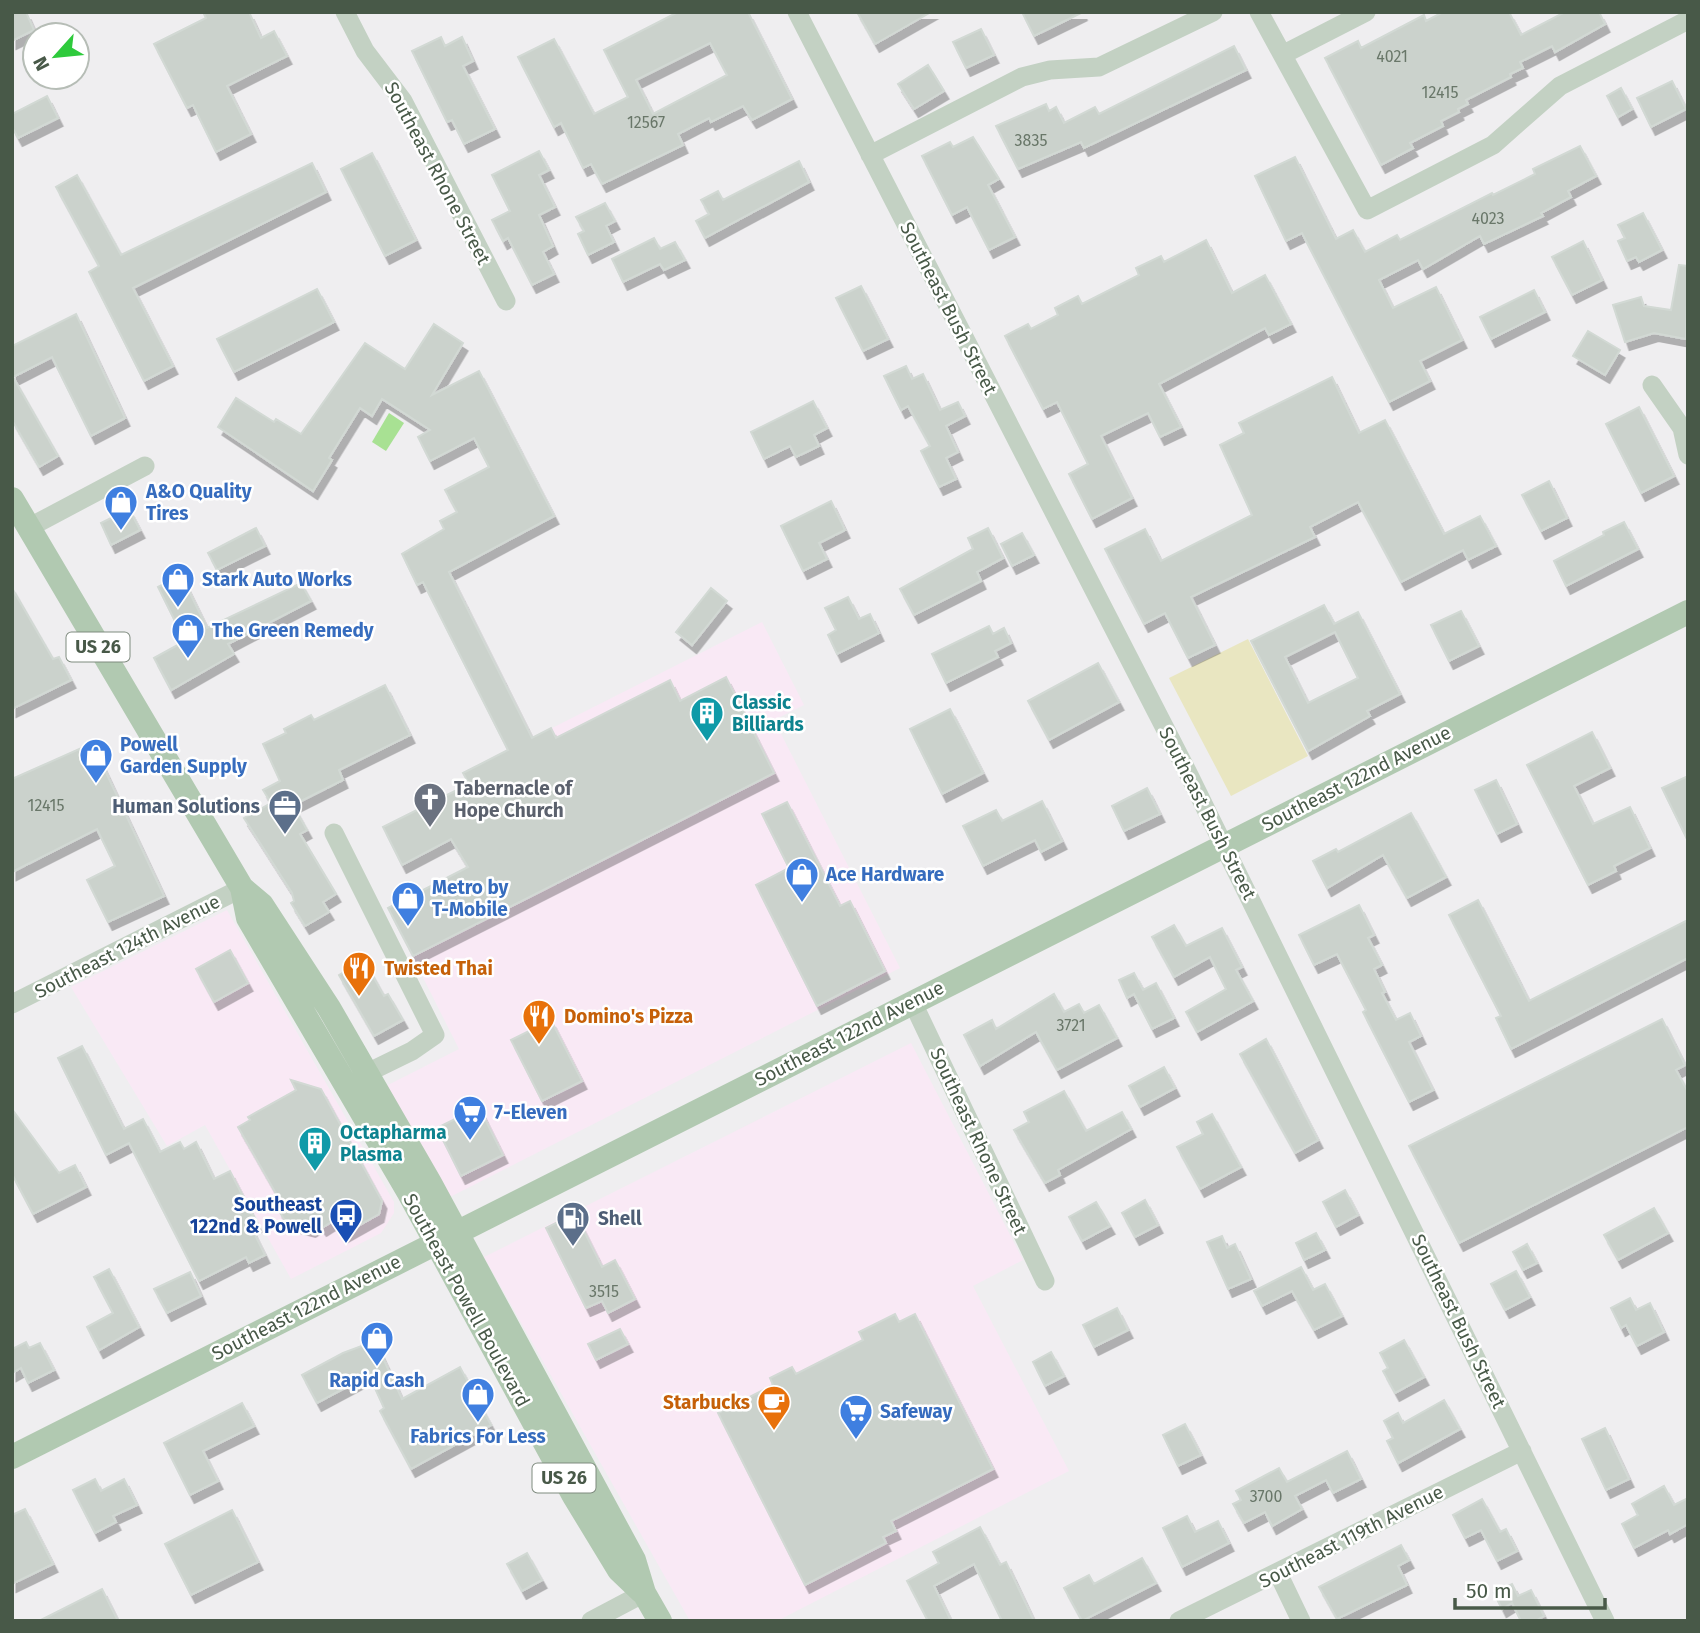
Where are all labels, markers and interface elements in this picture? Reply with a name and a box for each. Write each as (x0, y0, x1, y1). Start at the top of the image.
north arrow (21, 21, 91, 91)
house number: 4021 (1376, 47, 1408, 66)
text: N (28, 53, 54, 74)
street label: Southeast Rhone Street (380, 78, 496, 269)
house number: 12415 (1422, 83, 1458, 102)
house number: 12567 (627, 113, 665, 132)
house number: 3835 (1015, 131, 1047, 150)
house number: 4023 (1471, 209, 1505, 228)
street label: Southeast Bush Street (895, 218, 1002, 399)
place label: A&O Quality Tires (145, 480, 252, 525)
shop icon: A&O Quality Tires (102, 483, 140, 532)
shop icon: Stark Auto Works (159, 560, 197, 609)
place label: Stark Auto Works (202, 568, 352, 591)
shop icon: The Green Remedy (169, 611, 207, 660)
place label: The Green Remedy (212, 619, 374, 642)
road number: US 26 (66, 632, 130, 662)
place label: Classic Billiards (732, 691, 804, 736)
building icon: Classic Billiards (688, 694, 726, 743)
street label: Southeast 122nd Avenue (1258, 721, 1455, 836)
street label: Southeast Bush Street (1154, 723, 1261, 904)
place label: Powell Garden Supply (120, 733, 247, 778)
shop icon: Powell Garden Supply (77, 736, 115, 785)
place label: Tabernacle of Hope Church (454, 777, 574, 822)
church icon: Tabernacle of Hope Church (411, 780, 449, 829)
office icon: Human Solutions (266, 787, 304, 836)
place label: Human Solutions (112, 795, 260, 818)
house number: 12415 (28, 796, 64, 815)
shop icon: Ace Hardware (783, 855, 821, 904)
place label: Ace Hardware (825, 863, 944, 886)
place label: Metro by T-Mobile (432, 876, 509, 921)
shop icon: Metro by T-Mobile (389, 879, 427, 928)
street label: Southeast 124th Avenue (31, 890, 224, 1003)
restaurant icon: Twisted Thai (340, 949, 378, 998)
place label: Twisted Thai (384, 957, 493, 980)
street label: Southeast 122nd Avenue (751, 976, 948, 1091)
restaurant icon: Domino's Pizza (520, 997, 558, 1046)
place label: Domino's Pizza (564, 1005, 693, 1028)
house number: 3721 (1056, 1016, 1086, 1035)
street label: Southeast Rhone Street (925, 1044, 1032, 1238)
supermarket icon: 7-Eleven (451, 1093, 489, 1142)
place label: 7-Eleven (494, 1101, 567, 1124)
place label: Octapharma Plasma (340, 1121, 447, 1166)
building icon: Octapharma Plasma (296, 1124, 334, 1173)
street label: Southeast Powell Boulevard (398, 1190, 535, 1411)
place label: Southeast 122nd & Powell (190, 1193, 323, 1238)
bus stop icon: Southeast 122nd & Powell (327, 1196, 365, 1245)
fuel station icon: Shell (554, 1199, 592, 1248)
place label: Shell (598, 1207, 642, 1230)
street label: Southeast Bush Street (1406, 1230, 1511, 1412)
street label: Southeast 122nd Avenue (208, 1250, 405, 1365)
house number: 3515 (589, 1282, 619, 1301)
shop icon: Rapid Cash (358, 1319, 396, 1368)
place label: Rapid Cash (329, 1369, 425, 1392)
shop icon: Fabrics For Less (459, 1375, 497, 1424)
cafe icon: Starbucks (755, 1383, 793, 1432)
place label: Starbucks (663, 1391, 750, 1414)
supermarket icon: Safeway (837, 1392, 875, 1441)
place label: Safeway (880, 1400, 952, 1423)
place label: Fabrics For Less (410, 1425, 546, 1448)
road number: US 26 (532, 1464, 596, 1492)
street label: Southeast 119th Avenue (1255, 1480, 1447, 1593)
house number: 3700 (1250, 1487, 1282, 1506)
scale bar (1455, 1566, 1606, 1610)
text: 50 m (1466, 1578, 1512, 1604)

